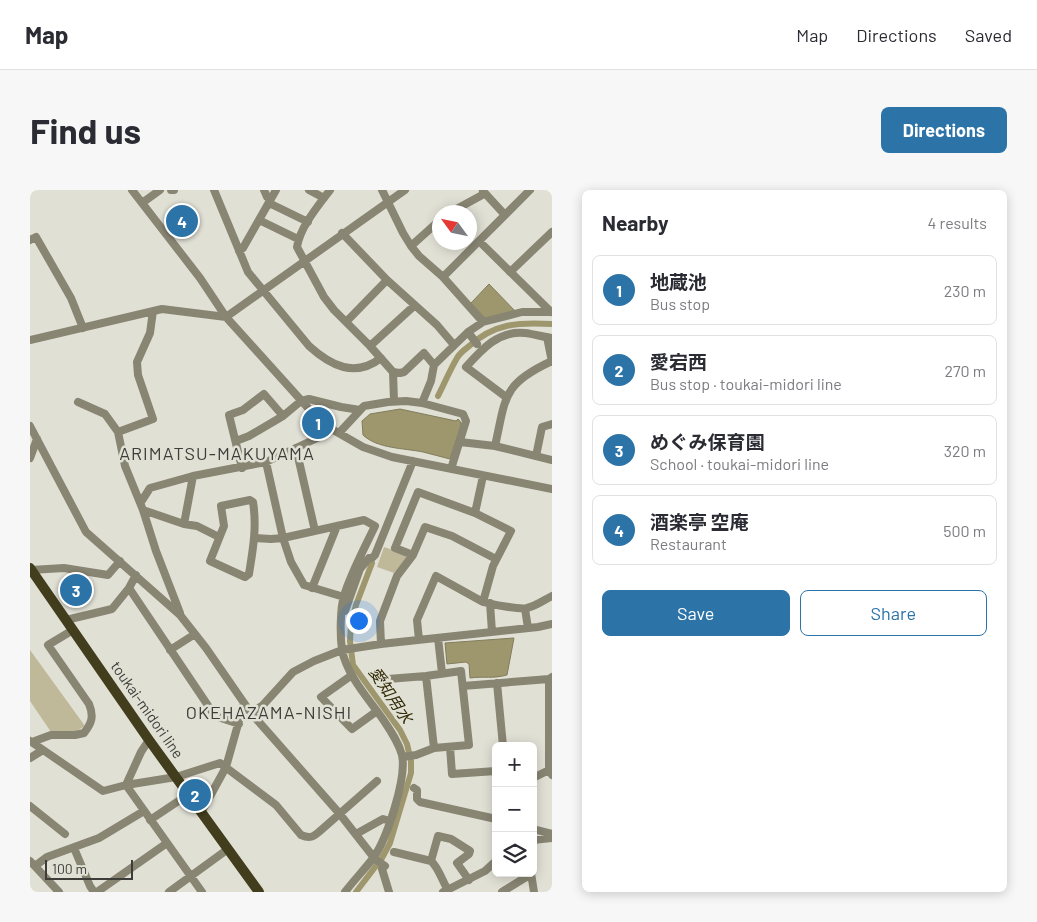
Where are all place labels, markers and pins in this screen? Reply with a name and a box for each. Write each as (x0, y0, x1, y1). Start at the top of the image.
pin: 4 (166, 202, 198, 240)
pin: 1 (302, 404, 334, 442)
pin: 3 (60, 571, 92, 609)
pin: 2 (179, 776, 211, 814)

